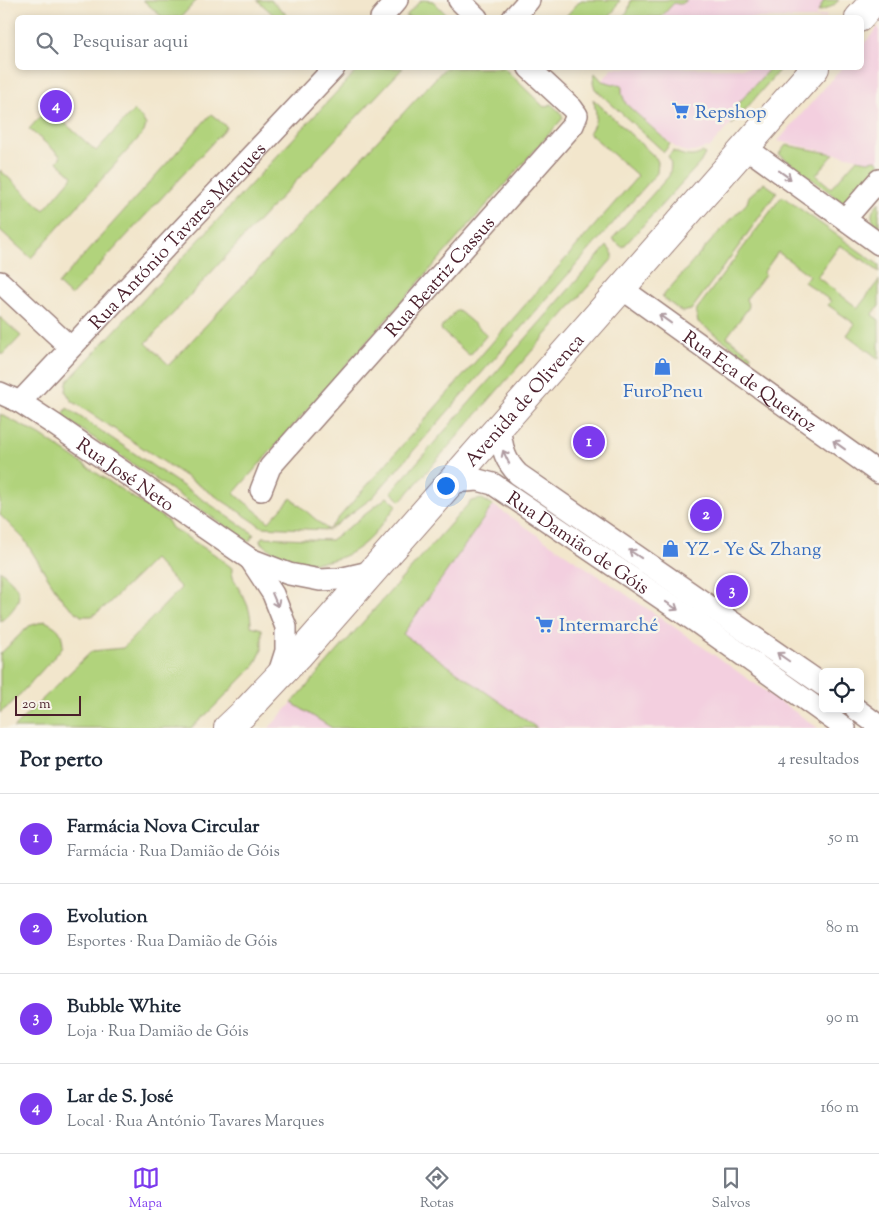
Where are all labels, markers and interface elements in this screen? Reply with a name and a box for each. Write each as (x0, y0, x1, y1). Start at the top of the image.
search box (15, 15, 864, 70)
icon: search (33, 29, 61, 57)
text: Pesquisar aqui (73, 29, 188, 56)
pin: 4 (40, 87, 72, 125)
place label: Repshop (695, 100, 766, 127)
supermarket icon: Repshop (671, 101, 691, 121)
street label: Rua António Tavares Marques (84, 137, 274, 337)
one-way arrow (778, 170, 791, 181)
street label: Rua Beatriz Cassus (380, 211, 502, 344)
one-way arrow (658, 314, 672, 324)
street label: Rua Eça de Queiroz (676, 325, 821, 440)
street label: Avenida de Olivença (459, 328, 592, 474)
shop icon: FuroPneu (653, 357, 673, 377)
place label: FuroPneu (623, 379, 703, 406)
pin: 1 (573, 423, 605, 461)
street label: Rua José Neto (70, 433, 179, 519)
one-way arrow (833, 440, 847, 450)
one-way arrow (501, 450, 511, 465)
your location (433, 473, 459, 499)
street label: Rua Damião de Góis (500, 486, 654, 602)
pin: 2 (690, 496, 722, 534)
place label: YZ - Ye & Zhang (685, 537, 821, 564)
shop icon: YZ - Ye & Zhang (661, 538, 681, 558)
one-way arrow (628, 549, 642, 559)
pin: 3 (716, 572, 748, 610)
one-way arrow (270, 592, 280, 607)
one-way arrow (665, 601, 679, 611)
place label: Intermarché (559, 613, 659, 640)
supermarket icon: Intermarché (535, 614, 555, 634)
one-way arrow (776, 652, 790, 662)
map controls (819, 668, 864, 713)
button: locate (819, 668, 864, 713)
scale bar (15, 693, 81, 716)
text: 20 m (22, 695, 51, 715)
text: Por perto (20, 746, 103, 776)
text: 4 resultados (778, 749, 859, 772)
text: Farmácia Nova Circular (67, 814, 259, 841)
text: 1 (33, 827, 39, 850)
text: 50 m (828, 827, 859, 850)
text: Farmácia · Rua Damião de Góis (67, 841, 280, 864)
text: Evolution (67, 904, 148, 931)
text: 2 (32, 917, 40, 940)
text: 80 m (826, 917, 859, 940)
text: Esportes · Rua Damião de Góis (67, 931, 277, 954)
text: Bubble White (67, 994, 181, 1021)
text: 3 (33, 1007, 39, 1030)
text: 90 m (826, 1007, 859, 1030)
text: Loja · Rua Damião de Góis (67, 1021, 249, 1044)
text: Lar de S. José (67, 1084, 173, 1111)
text: 4 (32, 1097, 40, 1120)
text: 160 m (821, 1097, 859, 1120)
text: Local · Rua António Tavares Marques (67, 1111, 324, 1134)
tab: Mapa (129, 1164, 162, 1214)
tab: Rotas (420, 1164, 454, 1214)
tab: Salvos (712, 1164, 750, 1214)

